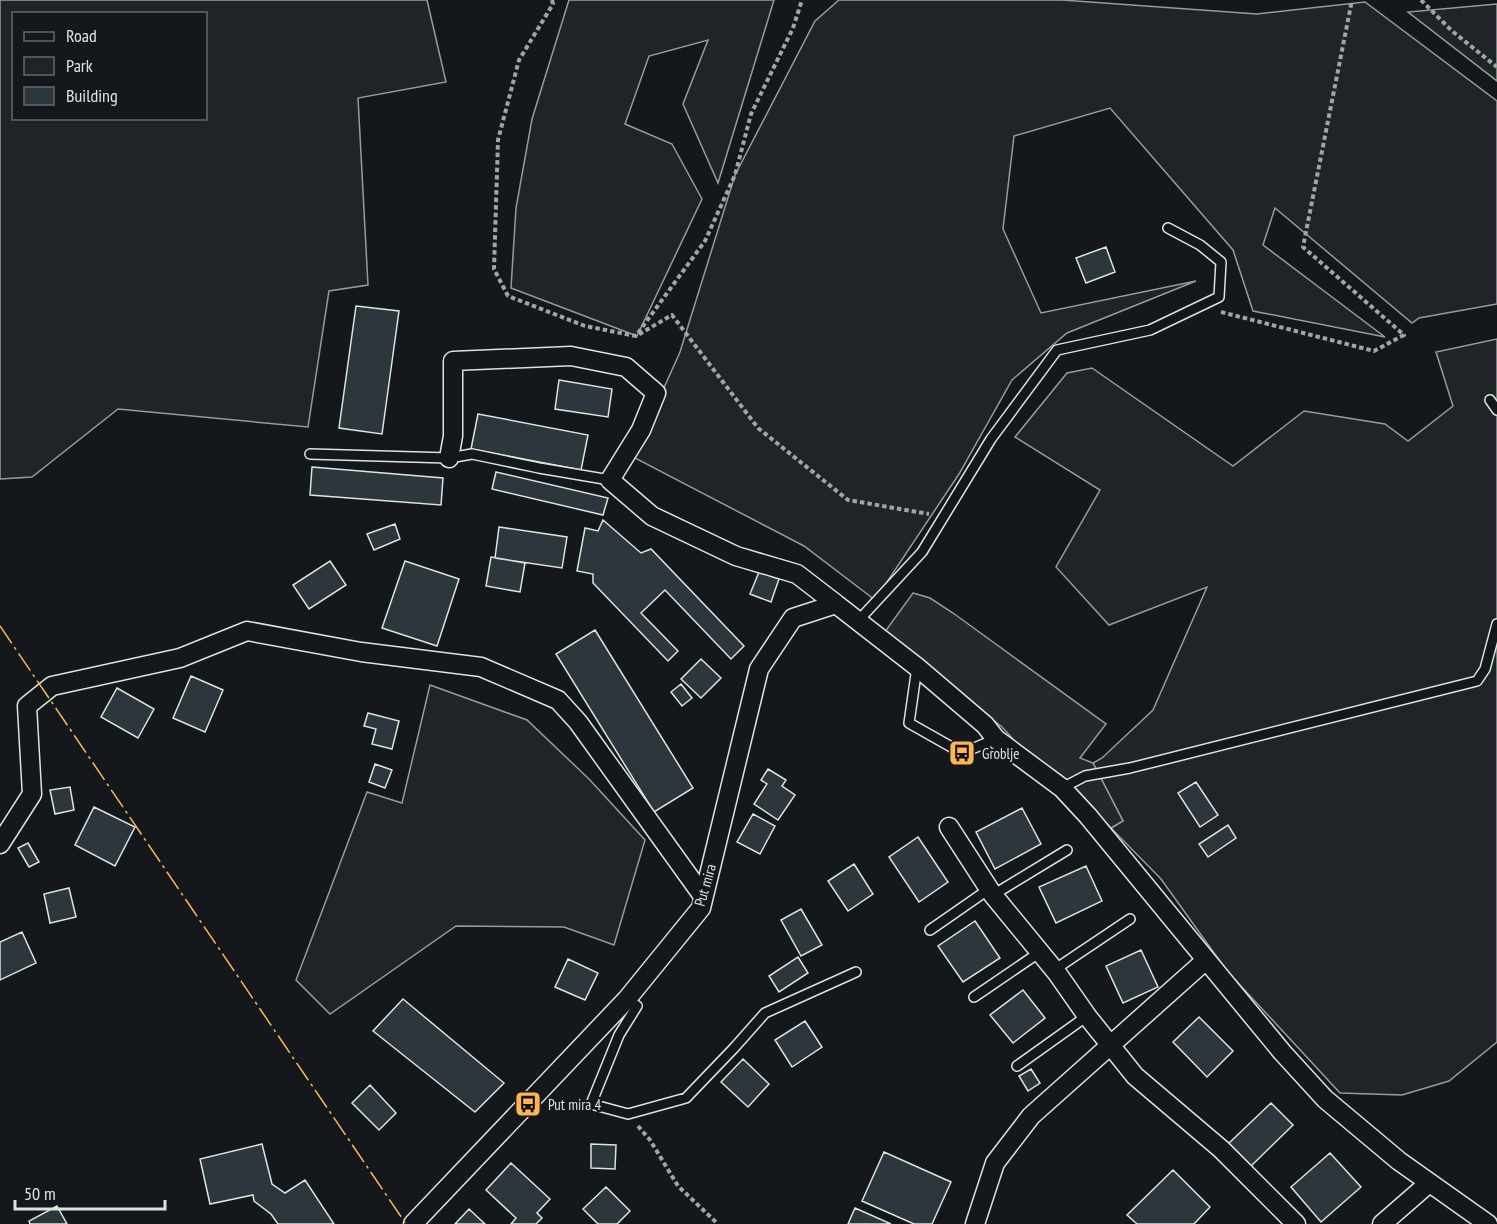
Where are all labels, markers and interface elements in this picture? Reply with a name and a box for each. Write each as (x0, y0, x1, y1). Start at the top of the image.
legend (12, 12, 207, 120)
text: Road (66, 24, 97, 47)
text: Park (66, 54, 93, 77)
text: Building (66, 84, 118, 107)
bus stop icon: Groblje (947, 738, 977, 768)
place label: Groblje (982, 744, 1019, 763)
street label: Put mira (690, 862, 720, 908)
bus stop icon: Put mira 4 (513, 1089, 543, 1119)
place label: Put mira 4 (548, 1095, 601, 1114)
scale bar (15, 1173, 165, 1211)
text: 50 m (24, 1182, 56, 1205)

